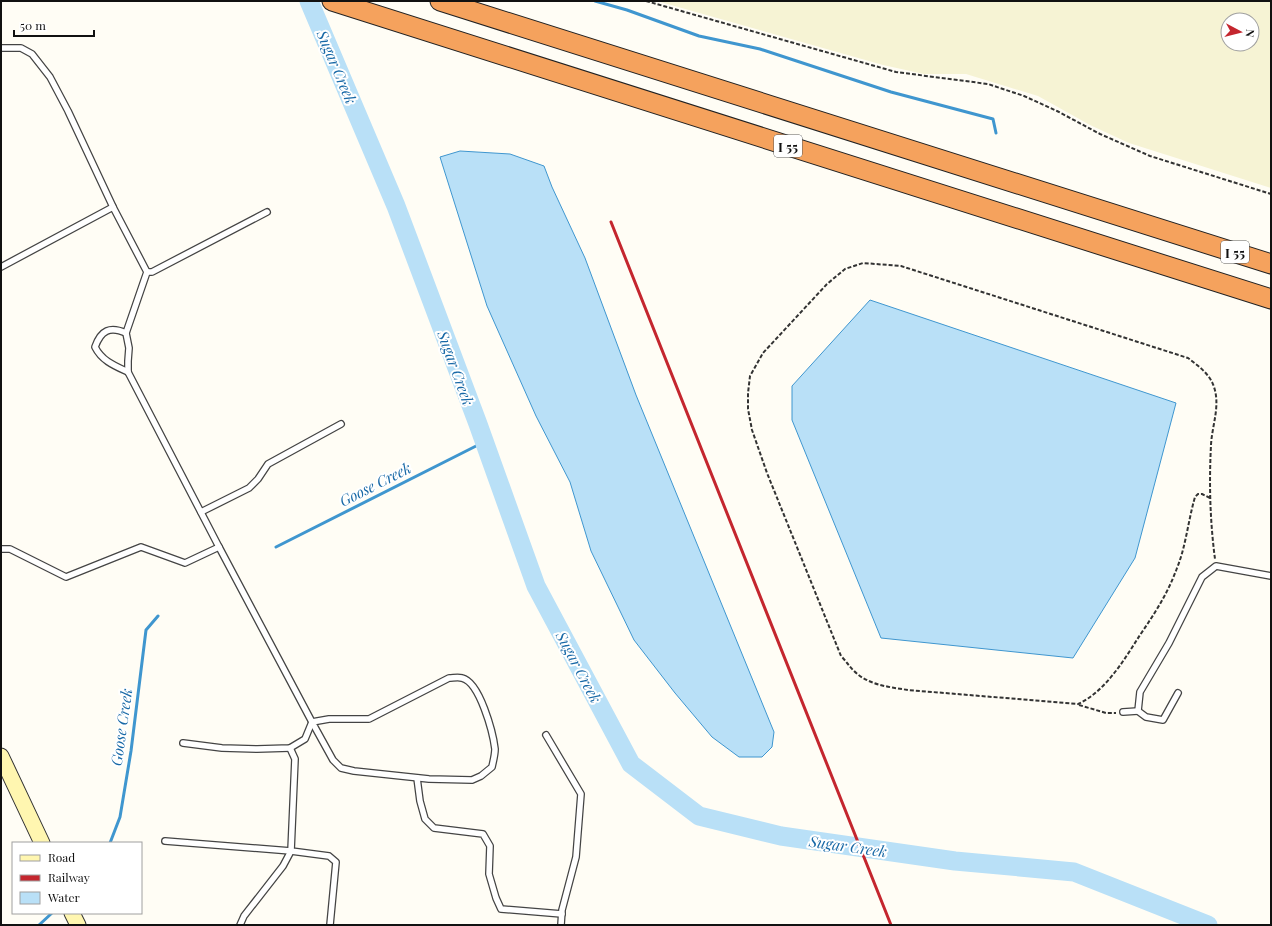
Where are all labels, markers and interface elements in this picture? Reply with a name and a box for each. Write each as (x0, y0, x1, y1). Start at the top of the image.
scale bar (14, 12, 94, 38)
north arrow (1220, 12, 1260, 52)
text: 50 m (20, 17, 46, 33)
water label: Sugar Creek (312, 26, 362, 107)
text: N (1242, 28, 1258, 38)
road number: I 55 (774, 135, 802, 157)
road number: I 55 (1221, 241, 1249, 263)
water label: Sugar Creek (433, 327, 479, 408)
water label: Goose Creek (336, 457, 414, 511)
water label: Sugar Creek (551, 627, 606, 707)
water label: Goose Creek (106, 687, 136, 767)
water label: Sugar Creek (807, 831, 888, 861)
legend (12, 842, 142, 914)
text: Road (48, 849, 75, 865)
text: Railway (48, 869, 90, 885)
text: Water (47, 889, 81, 905)

